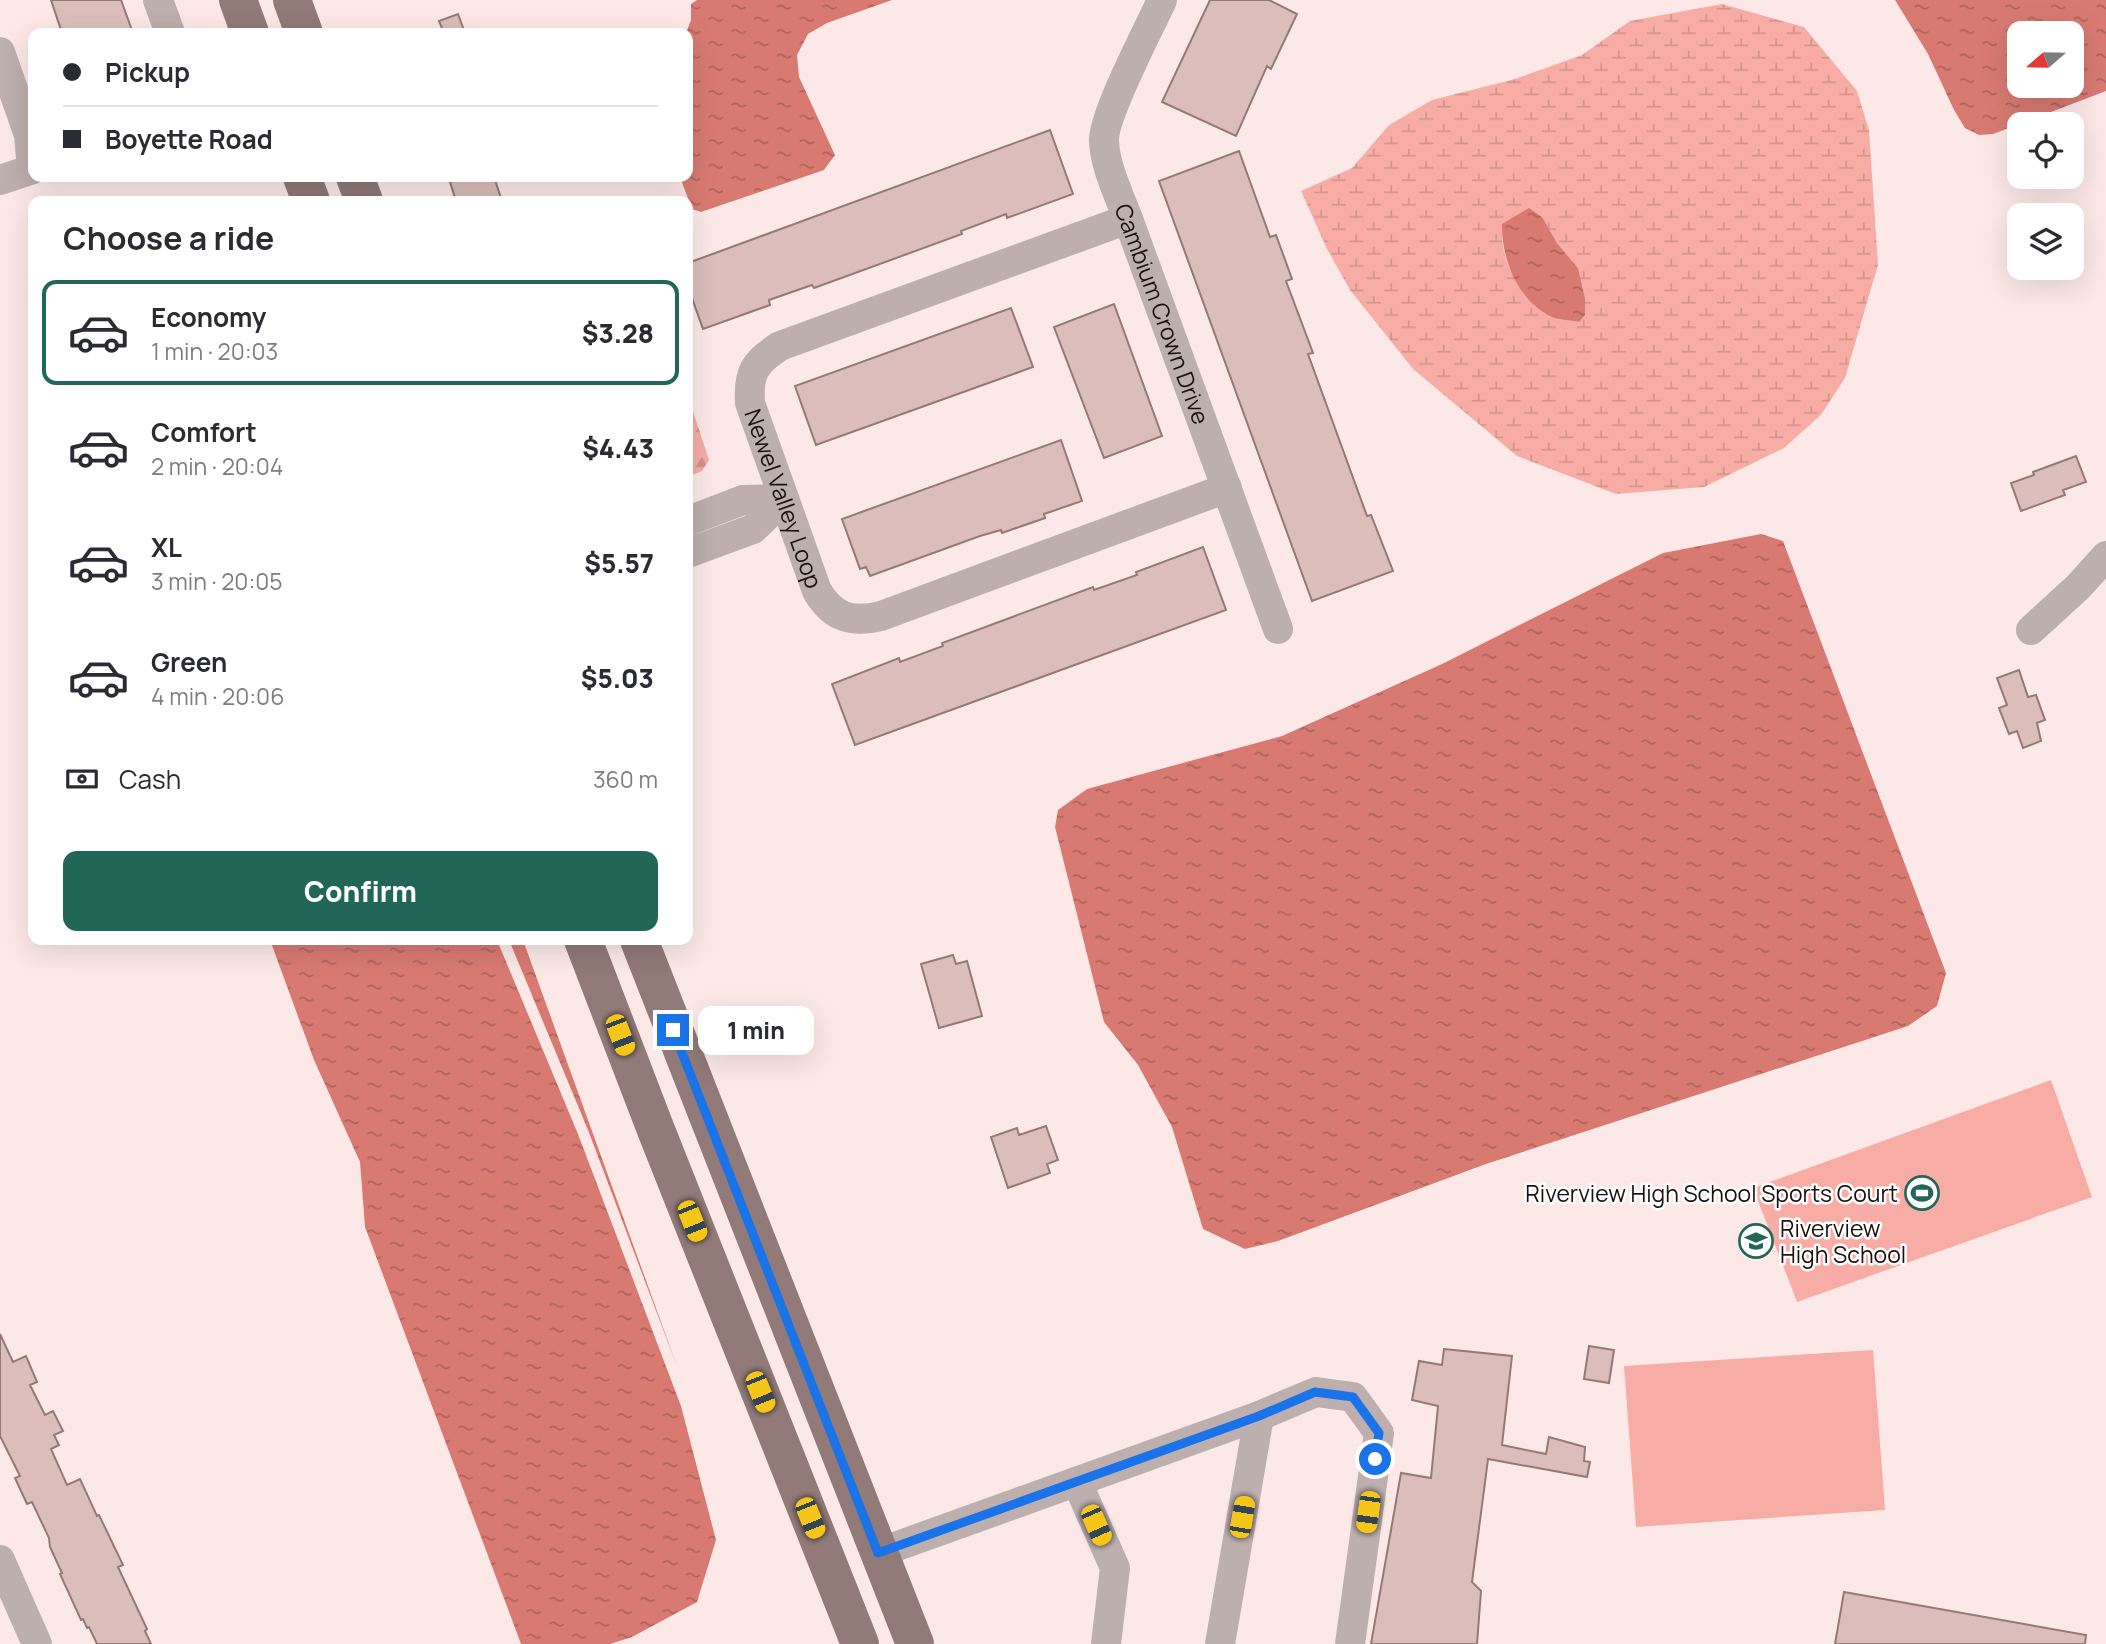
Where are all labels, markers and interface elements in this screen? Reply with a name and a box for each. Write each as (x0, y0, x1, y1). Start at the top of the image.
north arrow (2007, 21, 2084, 98)
map controls (2007, 21, 2084, 280)
text: Pickup (105, 54, 190, 90)
button: locate (2007, 112, 2084, 189)
text: Boyette Road (105, 121, 273, 157)
street label: Cambium Crown Drive (1108, 199, 1218, 429)
button: layers (2007, 203, 2084, 280)
text: Choose a ride (63, 216, 274, 260)
text: Economy (151, 299, 266, 335)
icon: car (67, 301, 130, 364)
text: $3.28 (582, 315, 654, 351)
text: 1 min · 20:03 (151, 335, 278, 367)
street label: Newel Valley Loop (737, 404, 831, 593)
text: Comfort (151, 414, 257, 450)
icon: car (67, 416, 130, 479)
text: $4.43 (582, 430, 654, 466)
text: 2 min · 20:04 (151, 450, 283, 482)
text: XL (151, 529, 182, 565)
icon: car (67, 531, 130, 594)
text: $5.57 (584, 545, 654, 581)
text: 3 min · 20:05 (151, 565, 283, 597)
text: Green (151, 644, 227, 680)
icon: car (67, 646, 130, 709)
text: $5.03 (581, 660, 654, 696)
text: 4 min · 20:06 (151, 680, 284, 712)
icon: cash (63, 760, 101, 798)
text: Cash (119, 761, 181, 797)
text: 360 m (593, 763, 658, 795)
button: Confirm (63, 851, 658, 931)
callout: 1 min (698, 1006, 813, 1054)
car (603, 1012, 638, 1058)
route end (657, 1014, 689, 1046)
text: 1 min (727, 1014, 785, 1046)
sports icon: Riverview High School Sports Court (1903, 1174, 1941, 1212)
place label: Riverview High School Sports Court (1525, 1177, 1898, 1209)
car (675, 1198, 710, 1244)
place label: Riverview High School (1780, 1212, 1906, 1270)
school or university icon: Riverview High School (1737, 1222, 1775, 1260)
car (743, 1369, 778, 1415)
route start (1359, 1443, 1391, 1475)
car (1355, 1490, 1382, 1534)
car (1229, 1494, 1256, 1540)
car (793, 1495, 828, 1541)
car (1078, 1502, 1115, 1548)

